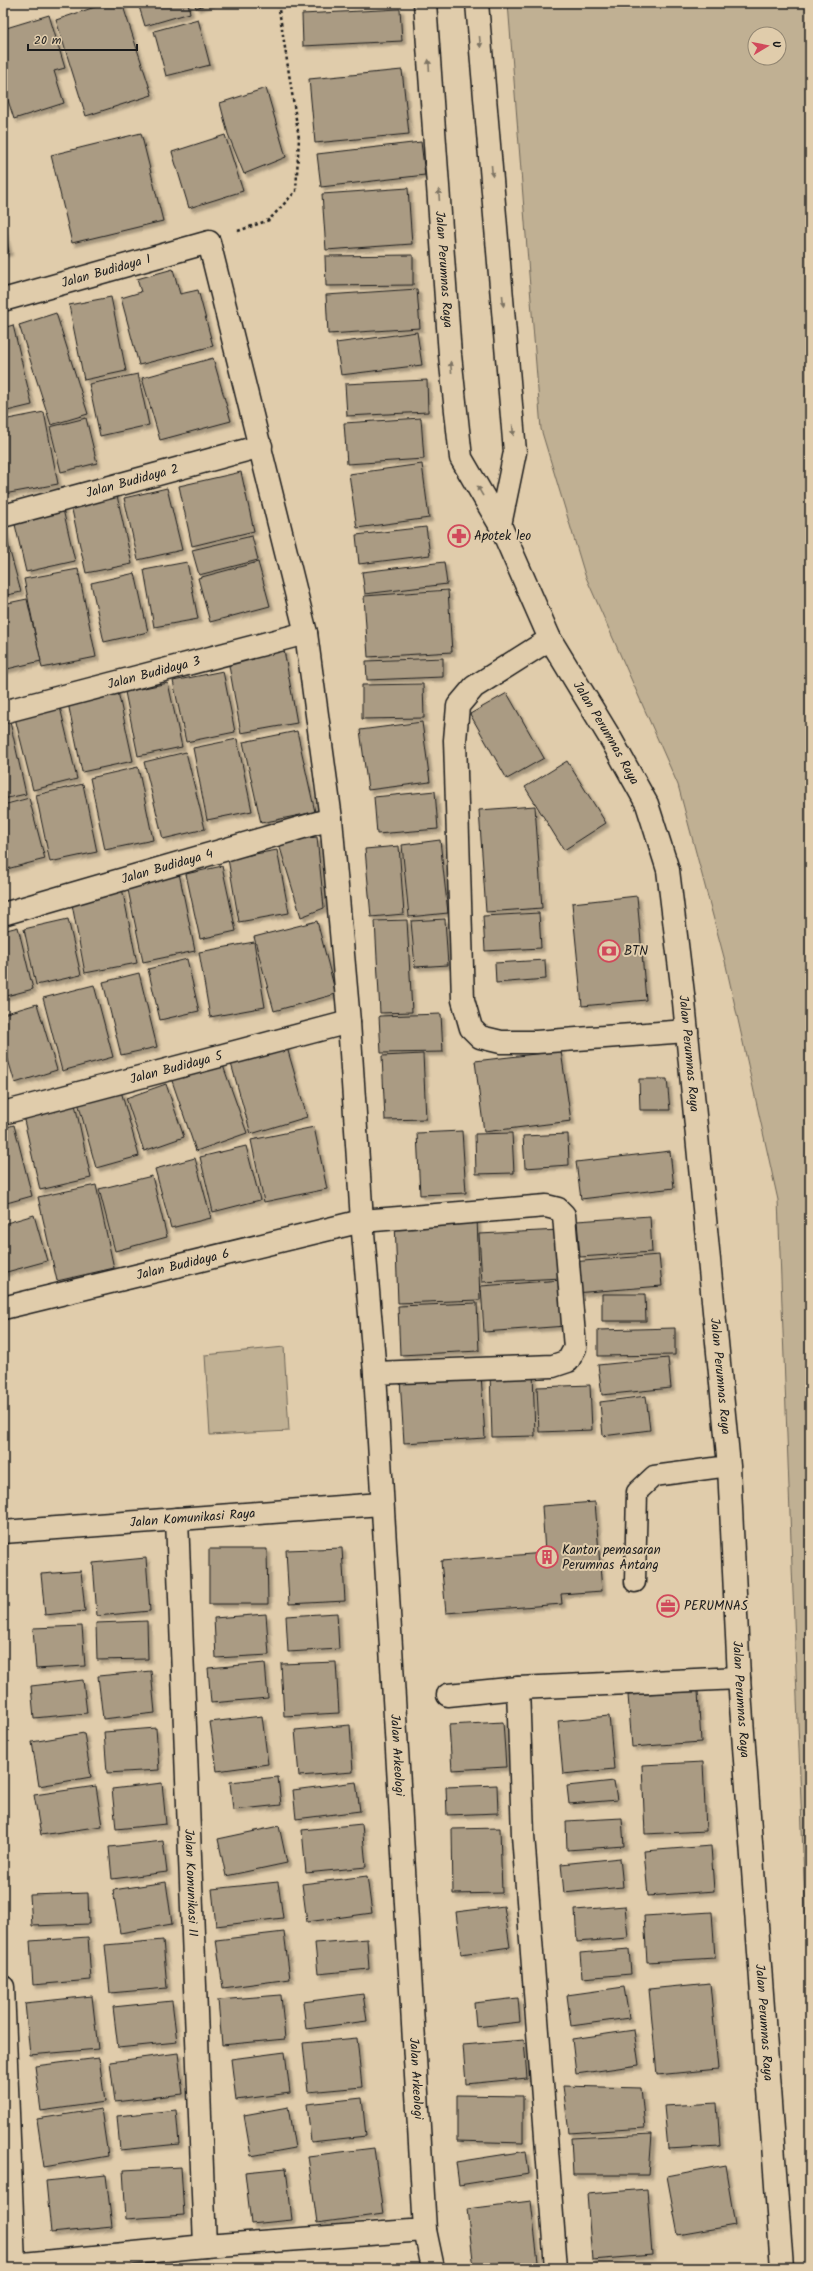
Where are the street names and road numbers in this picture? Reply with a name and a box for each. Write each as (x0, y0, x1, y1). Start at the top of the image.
street label: Jalan Perumnas Raya (429, 210, 459, 329)
street label: Jalan Budidaya 1 (59, 248, 153, 294)
street label: Jalan Budidaya 2 (84, 458, 181, 504)
street label: Jalan Budidaya 3 (105, 650, 203, 695)
street label: Jalan Perumnas Raya (567, 677, 645, 789)
street label: Jalan Budidaya 4 (119, 843, 216, 890)
street label: Jalan Perumnas Raya (673, 994, 705, 1113)
street label: Jalan Budidaya 5 (128, 1045, 226, 1090)
street label: Jalan Budidaya 6 (134, 1243, 231, 1286)
street label: Jalan Perumnas Raya (704, 1317, 736, 1435)
street label: Jalan Komunikasi Raya (129, 1503, 256, 1533)
street label: Jalan Perumnas Raya (727, 1640, 755, 1759)
street label: Jalan Arkeologi (384, 1713, 410, 1798)
street label: Jalan Komunikasi II (178, 1828, 204, 1937)
street label: Jalan Perumnas Raya (749, 1963, 779, 2082)
street label: Jalan Arkeologi (403, 2037, 429, 2121)

